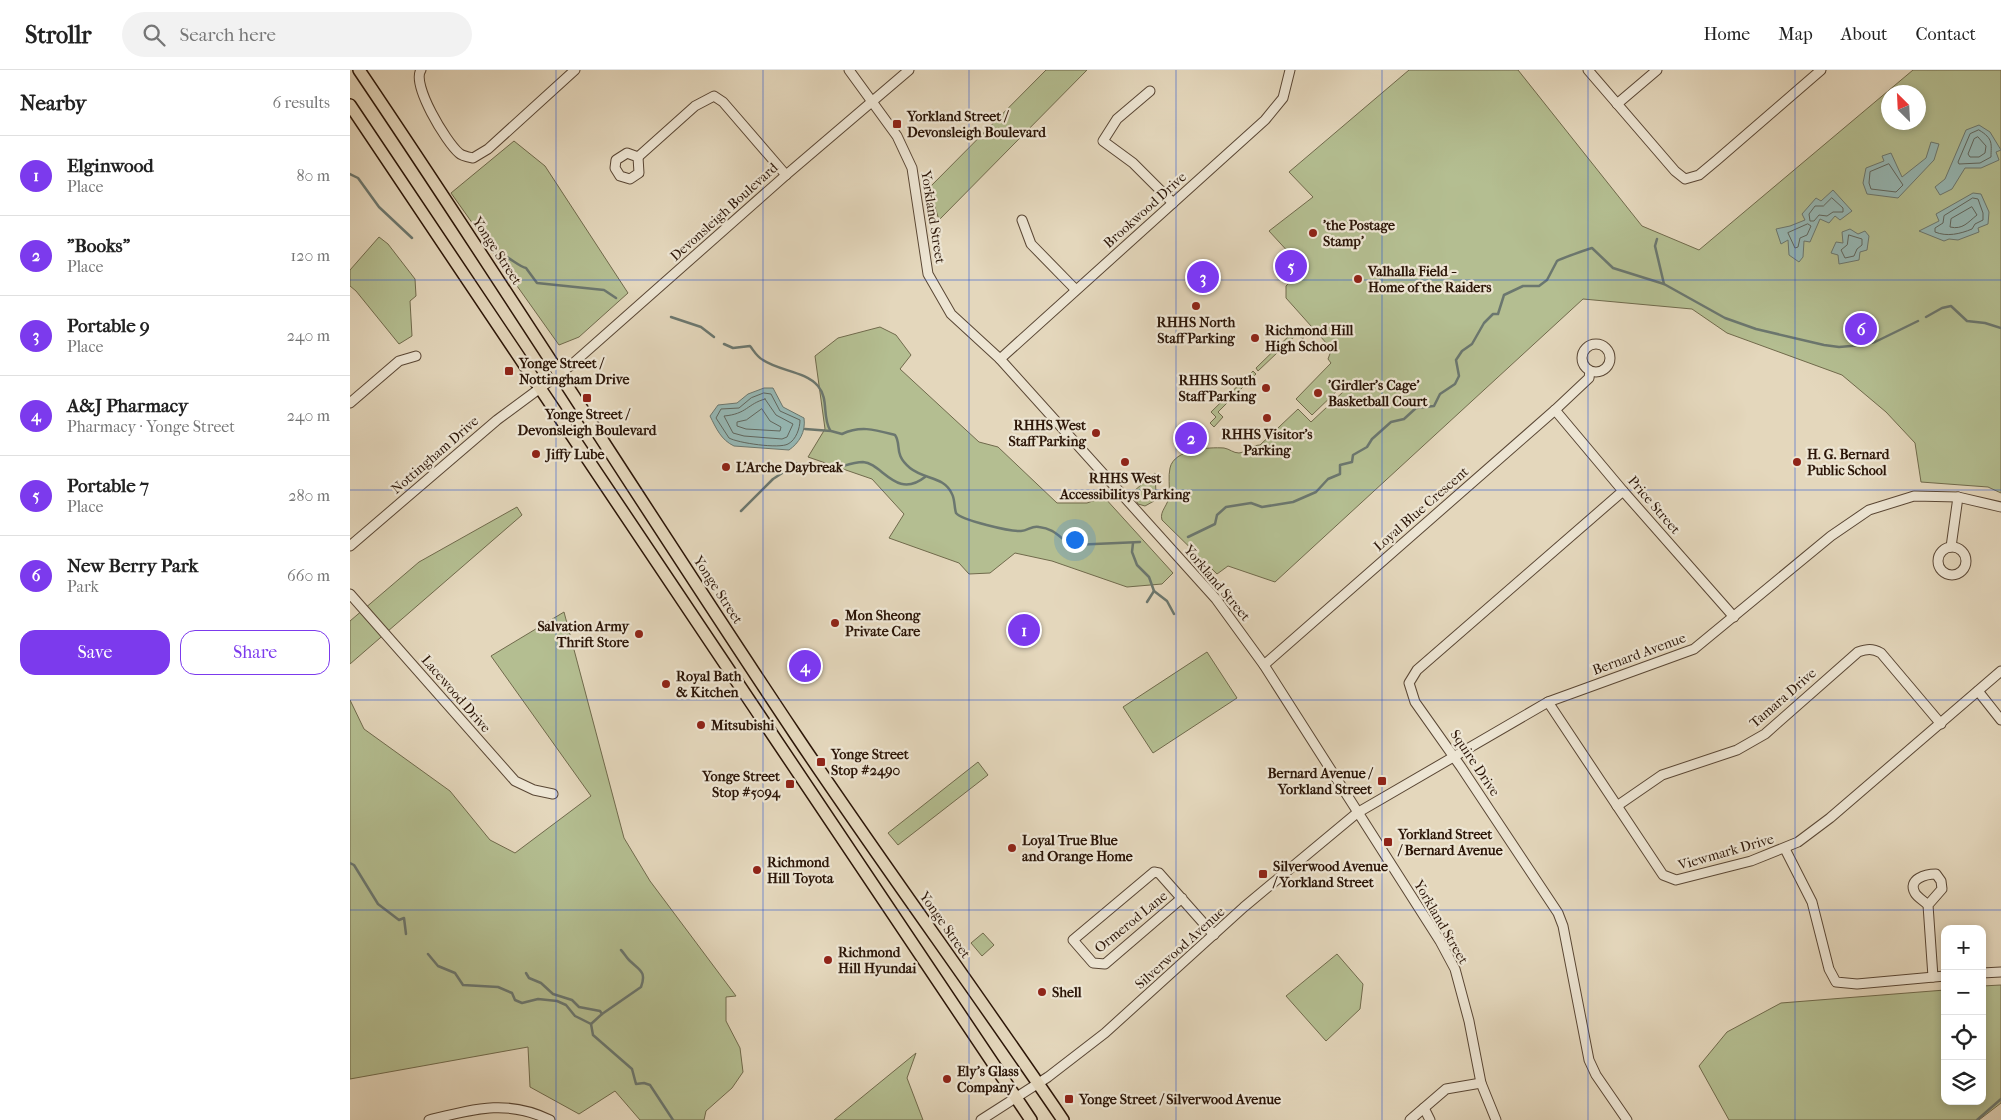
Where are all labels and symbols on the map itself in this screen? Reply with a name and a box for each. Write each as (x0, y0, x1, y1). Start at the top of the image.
north arrow (1881, 85, 1926, 130)
place label: Yorkland Street / Devonsleigh Boulevard (906, 108, 1047, 141)
marker: Yorkland Street / Devonsleigh Boulevard (891, 118, 903, 130)
street label: Devonsleigh Boulevard (667, 159, 782, 265)
street label: Yorkland Street (917, 168, 949, 265)
street label: Brookwood Drive (1100, 168, 1190, 252)
street label: Yonge Street (468, 213, 525, 288)
place label: 'the Postage Stamp' (1322, 217, 1395, 250)
marker: 'the Postage Stamp' (1307, 227, 1319, 239)
pin: 5 (1275, 247, 1307, 285)
pin: 3 (1187, 258, 1219, 296)
place label: Valhalla Field - Home of the Raiders (1367, 263, 1492, 296)
marker: Valhalla Field - Home of the Raiders (1352, 273, 1364, 285)
marker: RHHS North Staff Parking (1190, 300, 1202, 312)
pin: 6 (1845, 310, 1877, 348)
place label: RHHS North Staff Parking (1157, 314, 1237, 347)
place label: Richmond Hill High School (1265, 322, 1354, 355)
marker: Richmond Hill High School (1249, 332, 1261, 344)
place label: Yonge Street / Nottingham Drive (518, 355, 629, 388)
marker: Yonge Street / Nottingham Drive (503, 365, 515, 377)
place label: RHHS South Staff Parking (1178, 372, 1257, 405)
place label: 'Girdler's Cage' Basketball Court (1327, 377, 1429, 410)
marker: RHHS South Staff Parking (1260, 382, 1272, 394)
marker: 'Girdler's Cage' Basketball Court (1312, 387, 1324, 399)
marker: Yonge Street / Devonsleigh Boulevard (581, 392, 593, 404)
place label: Yonge Street / Devonsleigh Boulevard (518, 406, 658, 439)
street label: Nottingham Drive (388, 412, 482, 498)
marker: RHHS Visitor's Parking (1261, 412, 1273, 424)
place label: RHHS West Staff Parking (1008, 417, 1087, 450)
pin: 2 (1175, 419, 1207, 457)
place label: RHHS Visitor's Parking (1222, 426, 1313, 459)
marker: RHHS West Staff Parking (1090, 427, 1102, 439)
place label: Jiffy Lube (544, 446, 605, 463)
place label: H. G. Bernard Public School (1807, 446, 1891, 479)
marker: Jiffy Lube (530, 448, 542, 460)
marker: RHHS West Accessibilitys Parking (1119, 456, 1131, 468)
marker: H. G. Bernard Public School (1791, 456, 1803, 468)
place label: L'Arche Daybreak (736, 459, 844, 476)
marker: L'Arche Daybreak (720, 461, 732, 473)
street label: Loyal Blue Crescent (1370, 463, 1472, 555)
place label: RHHS West Accessibilitys Parking (1059, 470, 1191, 503)
street label: Price Street (1624, 472, 1684, 538)
your location (1062, 527, 1088, 553)
street label: Yorkland Street (1180, 541, 1254, 625)
street label: Yonge Street (689, 552, 746, 627)
place label: Mon Sheong Private Care (844, 607, 921, 640)
pin: 1 (1008, 611, 1040, 649)
marker: Mon Sheong Private Care (829, 617, 841, 629)
place label: Salvation Army Thrift Store (537, 618, 631, 651)
marker: Salvation Army Thrift Store (633, 628, 645, 640)
street label: Bernard Avenue (1590, 629, 1688, 679)
pin: 4 (789, 647, 821, 685)
street label: Lacewood Drive (418, 652, 494, 736)
street label: Tamara Drive (1746, 664, 1820, 731)
place label: Royal Bath & Kitchen (676, 668, 743, 701)
marker: Royal Bath & Kitchen (660, 678, 672, 690)
place label: Mitsubishi (710, 717, 775, 734)
marker: Mitsubishi (695, 719, 707, 731)
street label: Squire Drive (1447, 727, 1503, 800)
place label: Yonge Street Stop #2490 (830, 746, 910, 779)
marker: Yonge Street Stop #2490 (815, 756, 827, 768)
place label: Bernard Avenue / Yorkland Street (1267, 765, 1374, 798)
place label: Yonge Street Stop #5094 (701, 768, 781, 801)
marker: Bernard Avenue / Yorkland Street (1376, 775, 1388, 787)
marker: Yonge Street Stop #5094 (784, 778, 796, 790)
place label: Yorkland Street / Bernard Avenue (1397, 826, 1503, 859)
street label: Viewmark Drive (1675, 830, 1776, 874)
place label: Loyal True Blue and Orange Home (1022, 832, 1133, 865)
marker: Yorkland Street / Bernard Avenue (1382, 836, 1394, 848)
marker: Loyal True Blue and Orange Home (1006, 842, 1018, 854)
place label: Richmond Hill Toyota (767, 854, 834, 887)
place label: Silverwood Avenue / Yorkland Street (1272, 858, 1388, 891)
marker: Richmond Hill Toyota (751, 864, 763, 876)
marker: Silverwood Avenue / Yorkland Street (1257, 868, 1269, 880)
street label: Yorkland Street (1410, 876, 1472, 967)
street label: Yonge Street (915, 887, 974, 962)
street label: Ormerod Lane (1091, 887, 1171, 957)
street label: Silverwood Avenue (1132, 903, 1228, 993)
place label: Richmond Hill Hyundai (838, 944, 917, 977)
marker: Richmond Hill Hyundai (822, 954, 834, 966)
place label: Shell (1052, 984, 1082, 1001)
marker: Shell (1036, 986, 1048, 998)
place label: Ely's Glass Company (957, 1063, 1019, 1096)
marker: Ely's Glass Company (941, 1073, 953, 1085)
place label: Yonge Street / Silverwood Avenue (1078, 1091, 1281, 1108)
marker: Yonge Street / Silverwood Avenue (1063, 1093, 1075, 1105)

